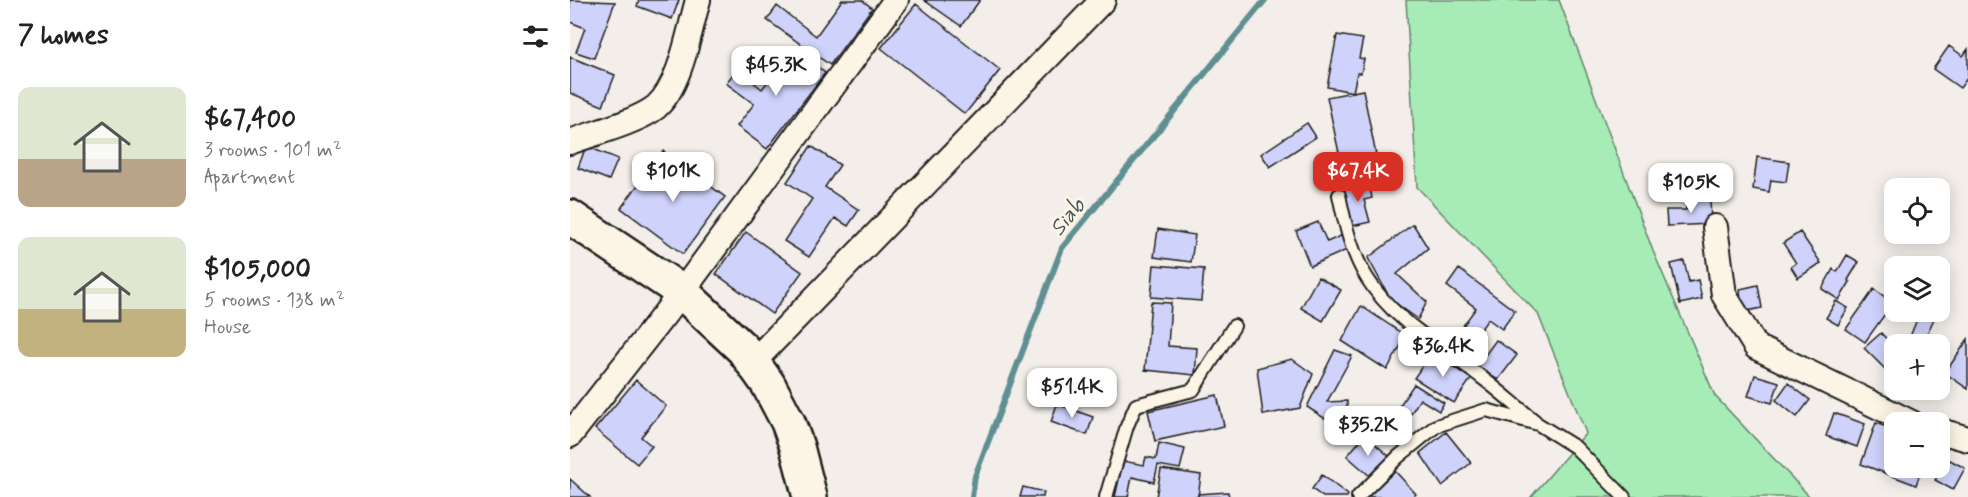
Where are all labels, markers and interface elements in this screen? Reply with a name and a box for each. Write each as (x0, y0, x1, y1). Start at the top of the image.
text: 7 homes (18, 19, 109, 53)
icon: filters (519, 20, 552, 53)
pin: $45.3K (727, 46, 825, 97)
text: $45.3K (745, 52, 807, 79)
text: $67,400 (204, 103, 296, 137)
icon: home (66, 111, 138, 183)
text: 3 rooms · 101 m² (204, 137, 342, 164)
pin: $101K (631, 152, 715, 203)
pin: $67.4K (1309, 152, 1407, 203)
text: $101K (646, 158, 700, 185)
text: $67.4K (1327, 158, 1389, 185)
pin: $105K (1649, 163, 1733, 214)
text: Apartment (204, 164, 295, 191)
text: $105K (1662, 169, 1720, 196)
map controls (1884, 178, 1950, 478)
button: locate (1884, 178, 1950, 244)
water label: Siab (1044, 192, 1092, 242)
text: $105,000 (204, 253, 311, 287)
button: layers (1884, 256, 1950, 322)
icon: home (66, 261, 138, 333)
text: 5 rooms · 138 m² (204, 287, 345, 314)
text: House (204, 314, 251, 341)
pin: $36.4K (1394, 327, 1492, 378)
text: $36.4K (1412, 333, 1474, 360)
button: + (1884, 334, 1950, 400)
pin: $51.4K (1023, 368, 1121, 419)
text: $51.4K (1041, 374, 1103, 401)
pin: $35.2K (1319, 406, 1417, 457)
text: $35.2K (1338, 412, 1398, 439)
button: − (1884, 412, 1950, 478)

